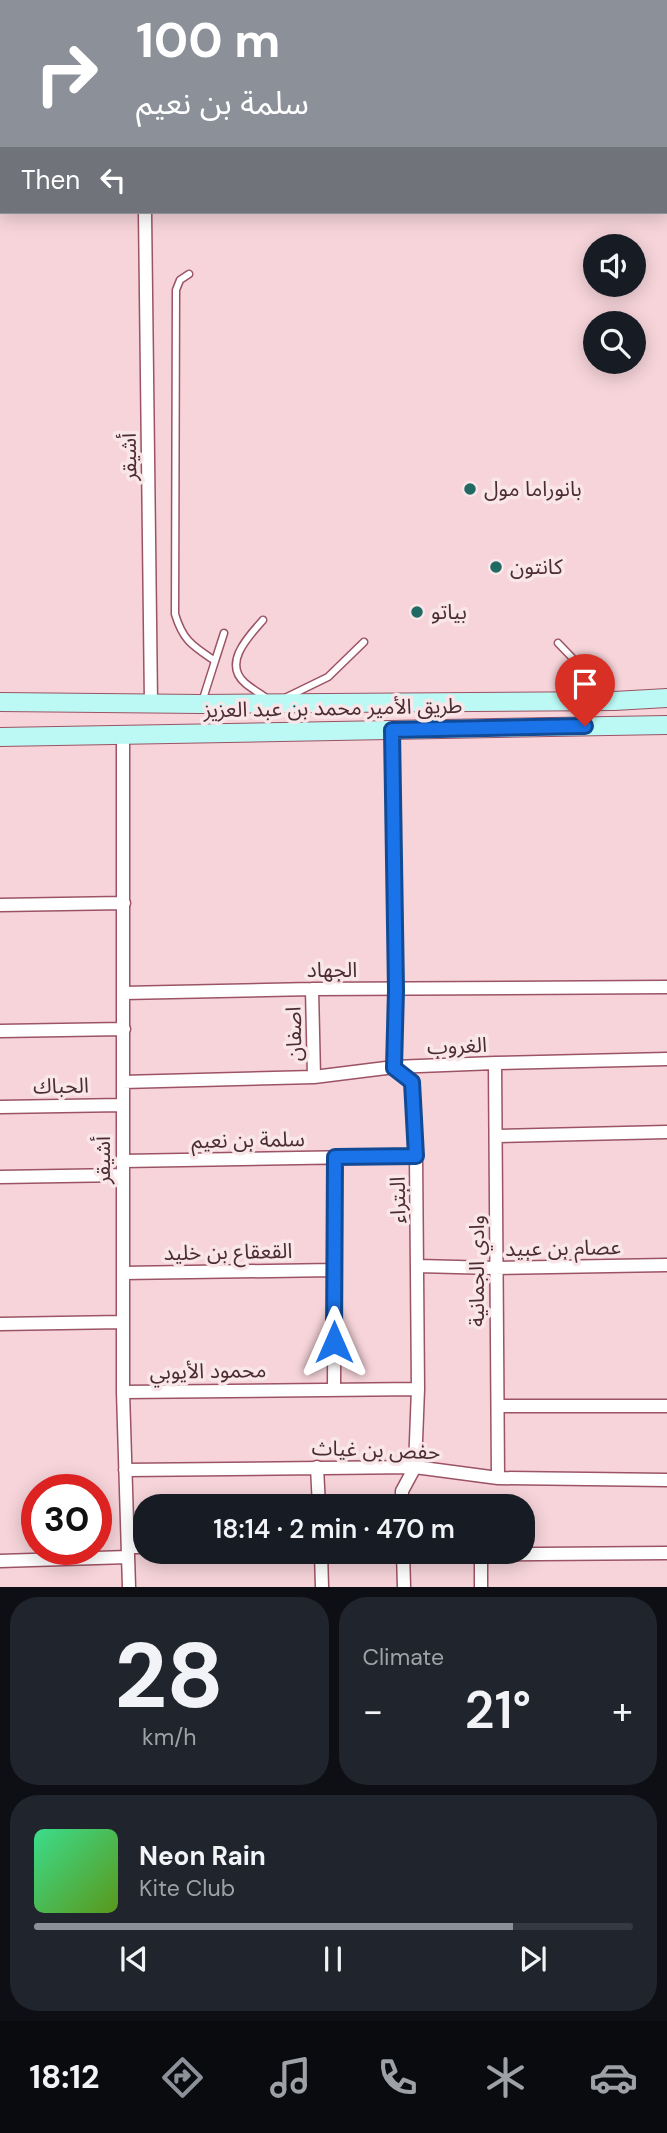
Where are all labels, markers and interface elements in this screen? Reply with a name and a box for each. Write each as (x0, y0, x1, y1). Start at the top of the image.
text: 100 m (136, 8, 280, 72)
icon: right (21, 28, 112, 119)
text: سلمة بن نعيم (136, 82, 309, 124)
icon: left (94, 161, 132, 199)
text: Then (21, 163, 80, 197)
map controls (583, 234, 646, 374)
button: sound (583, 234, 646, 297)
button: search (583, 311, 646, 374)
street label: أشيقر (115, 433, 143, 482)
place label: بانوراما مول (484, 475, 582, 503)
marker: بانوراما مول (462, 481, 478, 497)
place label: كانتون (510, 553, 563, 581)
marker: كانتون (488, 559, 504, 575)
place label: بياتو (431, 598, 467, 626)
marker: بياتو (409, 604, 425, 620)
pin (555, 654, 615, 726)
icon: arrive (566, 665, 604, 703)
street label: طريق الأمير محمد بن عبد العزيز (202, 692, 463, 724)
street label: الجهاد (307, 956, 357, 984)
street label: اصفان (280, 1006, 308, 1062)
street label: الغروب (427, 1031, 487, 1061)
street label: الحباك (33, 1072, 89, 1100)
street label: سلمة بن نعيم (191, 1125, 305, 1156)
street label: أشيقر (89, 1136, 117, 1185)
street label: البتراء (384, 1176, 412, 1224)
street label: وادي الجمانية (463, 1215, 493, 1327)
street label: عصام بن عبيد (505, 1233, 621, 1265)
street label: القعقاع بن خليد (163, 1237, 293, 1268)
position arrow (297, 1305, 371, 1379)
street label: محمود الأيوبي (149, 1356, 267, 1388)
street label: حفص بن غياث (311, 1434, 441, 1466)
speed limit sign: 30 (21, 1474, 112, 1565)
text: 18:14 · 2 min · 470 m (213, 1512, 455, 1546)
text: 28 (115, 1617, 224, 1735)
text: Climate (363, 1642, 444, 1672)
text: 21° (464, 1676, 531, 1744)
text: − (363, 1686, 383, 1736)
text: + (612, 1686, 633, 1736)
text: km/h (142, 1722, 196, 1752)
text: Neon Rain (139, 1839, 266, 1873)
text: Kite Club (139, 1873, 235, 1903)
icon: previous (115, 1940, 153, 1978)
icon: pause (314, 1940, 352, 1978)
icon: next (514, 1940, 552, 1978)
icon: directions (158, 2053, 207, 2102)
icon: music (266, 2053, 315, 2102)
icon: phone (373, 2053, 422, 2102)
icon: climate (481, 2053, 530, 2102)
icon: car (589, 2053, 638, 2102)
text: 18:12 (29, 2056, 99, 2098)

